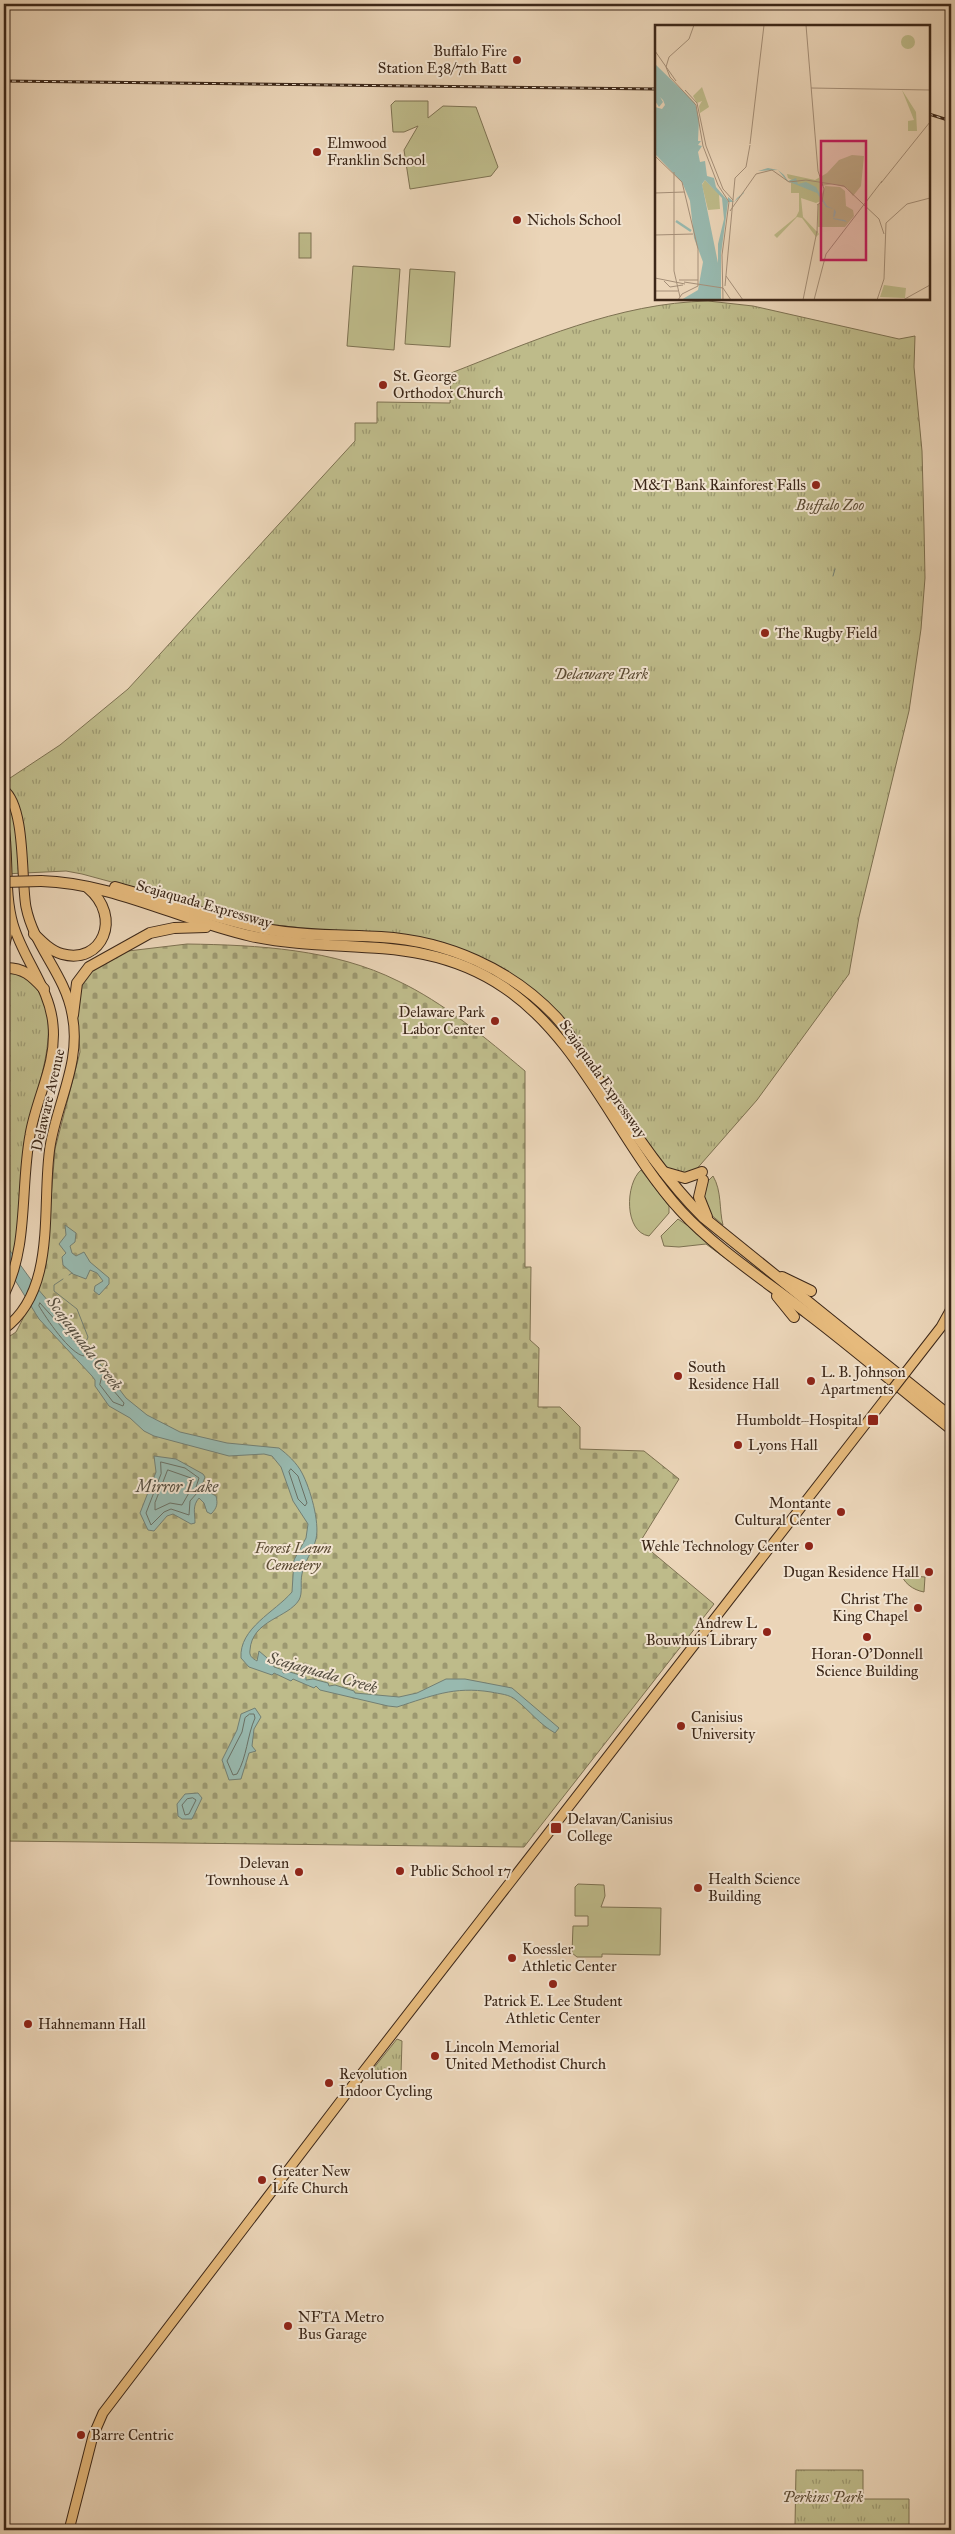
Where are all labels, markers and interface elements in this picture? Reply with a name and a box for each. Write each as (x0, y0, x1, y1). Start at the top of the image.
inset map (655, 25, 930, 300)
place label: Buffalo Fire Station E38/7th Batt (378, 42, 508, 77)
marker: Buffalo Fire Station E38/7th Batt (511, 54, 523, 66)
place label: Elmwood Franklin School (327, 134, 427, 169)
marker: Elmwood Franklin School (311, 146, 323, 158)
place label: Nichols School (527, 211, 622, 229)
marker: Nichols School (511, 214, 523, 226)
place label: St. George Orthodox Church (393, 367, 504, 402)
marker: St. George Orthodox Church (377, 379, 389, 391)
place label: M&T Bank Rainforest Falls (633, 476, 806, 494)
marker: M&T Bank Rainforest Falls (810, 479, 822, 491)
park label: Buffalo Zoo (795, 496, 864, 514)
place label: The Rugby Field (775, 624, 878, 642)
marker: The Rugby Field (759, 627, 771, 639)
park label: Delaware Park (554, 665, 649, 683)
street label: Scajaquada Expressway (134, 876, 275, 933)
place label: Delaware Park Labor Center (398, 1003, 485, 1038)
marker: Delaware Park Labor Center (489, 1015, 501, 1027)
street label: Scajaquada Expressway (555, 1016, 651, 1143)
street label: Delaware Avenue (27, 1047, 69, 1153)
water label: Scajaquada Creek (42, 1292, 126, 1395)
place label: South Residence Hall (688, 1358, 780, 1393)
place label: L. B. Johnson Apartments (820, 1363, 906, 1398)
marker: South Residence Hall (672, 1370, 684, 1382)
marker: L. B. Johnson Apartments (805, 1375, 817, 1387)
place label: Humboldt–Hospital (736, 1411, 863, 1429)
marker: Humboldt–Hospital (866, 1413, 880, 1427)
place label: Lyons Hall (748, 1436, 819, 1454)
marker: Lyons Hall (732, 1439, 744, 1451)
water label: Mirror Lake (134, 1477, 219, 1496)
place label: Montante Cultural Center (735, 1494, 831, 1529)
marker: Montante Cultural Center (835, 1506, 847, 1518)
place label: Wehle Technology Center (641, 1537, 799, 1555)
park label: Forest Lawn Cemetery (254, 1539, 331, 1574)
marker: Wehle Technology Center (803, 1540, 815, 1552)
place label: Dugan Residence Hall (783, 1563, 920, 1581)
marker: Dugan Residence Hall (923, 1566, 935, 1578)
place label: Christ The King Chapel (832, 1590, 909, 1625)
marker: Christ The King Chapel (912, 1602, 924, 1614)
place label: Andrew L Bouwhuis Library (646, 1614, 758, 1649)
marker: Andrew L Bouwhuis Library (761, 1626, 773, 1638)
marker: Horan-O'Donnell Science Building (861, 1631, 873, 1643)
place label: Horan-O'Donnell Science Building (811, 1645, 924, 1680)
water label: Scajaquada Creek (265, 1647, 380, 1698)
place label: Canisius University (691, 1708, 756, 1743)
marker: Canisius University (675, 1720, 687, 1732)
place label: Delavan/Canisius College (567, 1810, 673, 1845)
marker: Delavan/Canisius College (549, 1821, 563, 1835)
place label: Delevan Townhouse A (205, 1854, 289, 1889)
place label: Public School 17 (410, 1862, 511, 1880)
marker: Public School 17 (394, 1865, 406, 1877)
marker: Delevan Townhouse A (293, 1866, 305, 1878)
place label: Health Science Building (708, 1870, 800, 1905)
marker: Health Science Building (692, 1882, 704, 1894)
place label: Koessler Athletic Center (521, 1940, 617, 1975)
marker: Koessler Athletic Center (506, 1952, 518, 1964)
marker: Patrick E. Lee Student Athletic Center (547, 1978, 559, 1990)
place label: Patrick E. Lee Student Athletic Center (483, 1992, 623, 2027)
place label: Hahnemann Hall (38, 2015, 147, 2033)
marker: Hahnemann Hall (22, 2018, 34, 2030)
place label: Lincoln Memorial United Methodist Church (445, 2038, 607, 2073)
marker: Lincoln Memorial United Methodist Church (429, 2050, 441, 2062)
place label: Revolution Indoor Cycling (339, 2065, 433, 2100)
marker: Revolution Indoor Cycling (323, 2077, 335, 2089)
place label: Greater New Life Church (272, 2162, 350, 2197)
marker: Greater New Life Church (256, 2174, 268, 2186)
place label: NFTA Metro Bus Garage (298, 2308, 384, 2343)
marker: NFTA Metro Bus Garage (282, 2320, 294, 2332)
place label: Barre Centric (91, 2426, 174, 2444)
marker: Barre Centric (75, 2429, 87, 2441)
park label: Perkins Park (783, 2488, 864, 2506)

